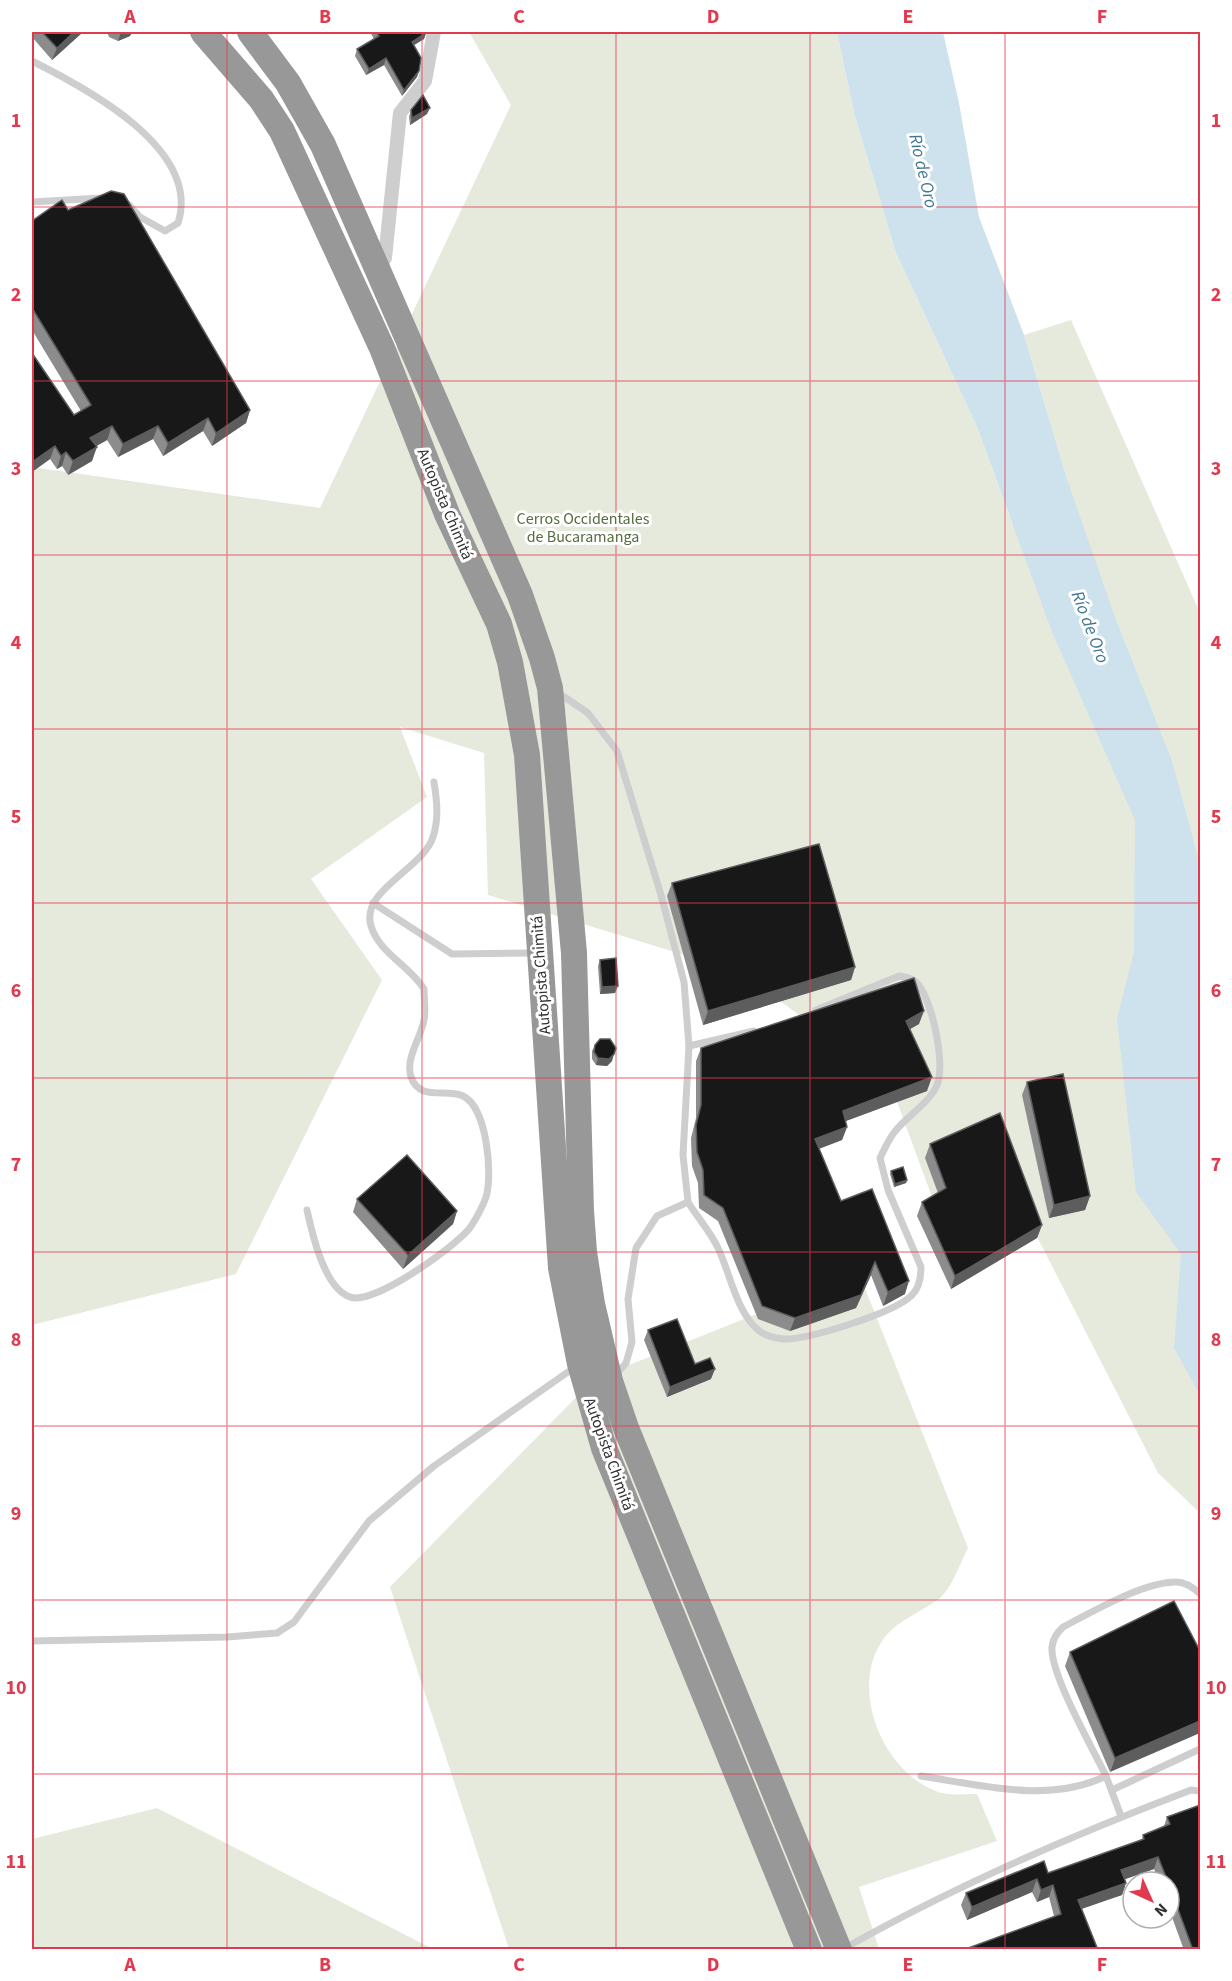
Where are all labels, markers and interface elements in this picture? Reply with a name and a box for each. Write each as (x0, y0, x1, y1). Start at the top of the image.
text: A (123, 3, 136, 31)
text: B (319, 3, 331, 31)
text: C (513, 3, 525, 31)
text: D (707, 3, 719, 31)
text: E (903, 3, 913, 31)
text: F (1097, 3, 1107, 31)
text: 1 (11, 107, 21, 135)
text: 1 (1211, 107, 1221, 135)
water label: Río de Oro (902, 131, 944, 211)
text: 2 (11, 281, 21, 309)
text: 2 (1211, 281, 1221, 309)
street label: Autopista Chimitá (412, 445, 478, 563)
text: 3 (11, 455, 21, 483)
text: 3 (1211, 455, 1221, 483)
park label: Cerros Occidentales de Bucaramanga (517, 508, 650, 548)
water label: Río de Oro (1065, 587, 1115, 667)
text: 4 (11, 629, 22, 657)
text: 4 (1211, 629, 1222, 657)
text: 5 (11, 803, 21, 831)
text: 5 (1211, 803, 1221, 831)
street label: Autopista Chimitá (526, 915, 556, 1035)
text: 6 (11, 977, 21, 1005)
text: 6 (1211, 977, 1221, 1005)
text: 7 (11, 1151, 21, 1179)
text: 7 (1211, 1151, 1221, 1179)
text: 8 (11, 1326, 21, 1354)
text: 8 (1211, 1326, 1221, 1354)
street label: Autopista Chimitá (578, 1394, 640, 1514)
text: 9 (11, 1500, 21, 1528)
text: 9 (1211, 1500, 1221, 1528)
text: 10 (5, 1674, 27, 1702)
text: 10 (1205, 1674, 1227, 1702)
text: 11 (5, 1848, 27, 1876)
text: 11 (1205, 1848, 1227, 1876)
north arrow (1121, 1870, 1181, 1930)
text: N (1149, 1898, 1172, 1921)
text: A (123, 1951, 136, 1979)
text: B (319, 1951, 331, 1979)
text: C (513, 1951, 525, 1979)
text: D (707, 1951, 719, 1979)
text: E (903, 1951, 913, 1979)
text: F (1097, 1951, 1107, 1979)

